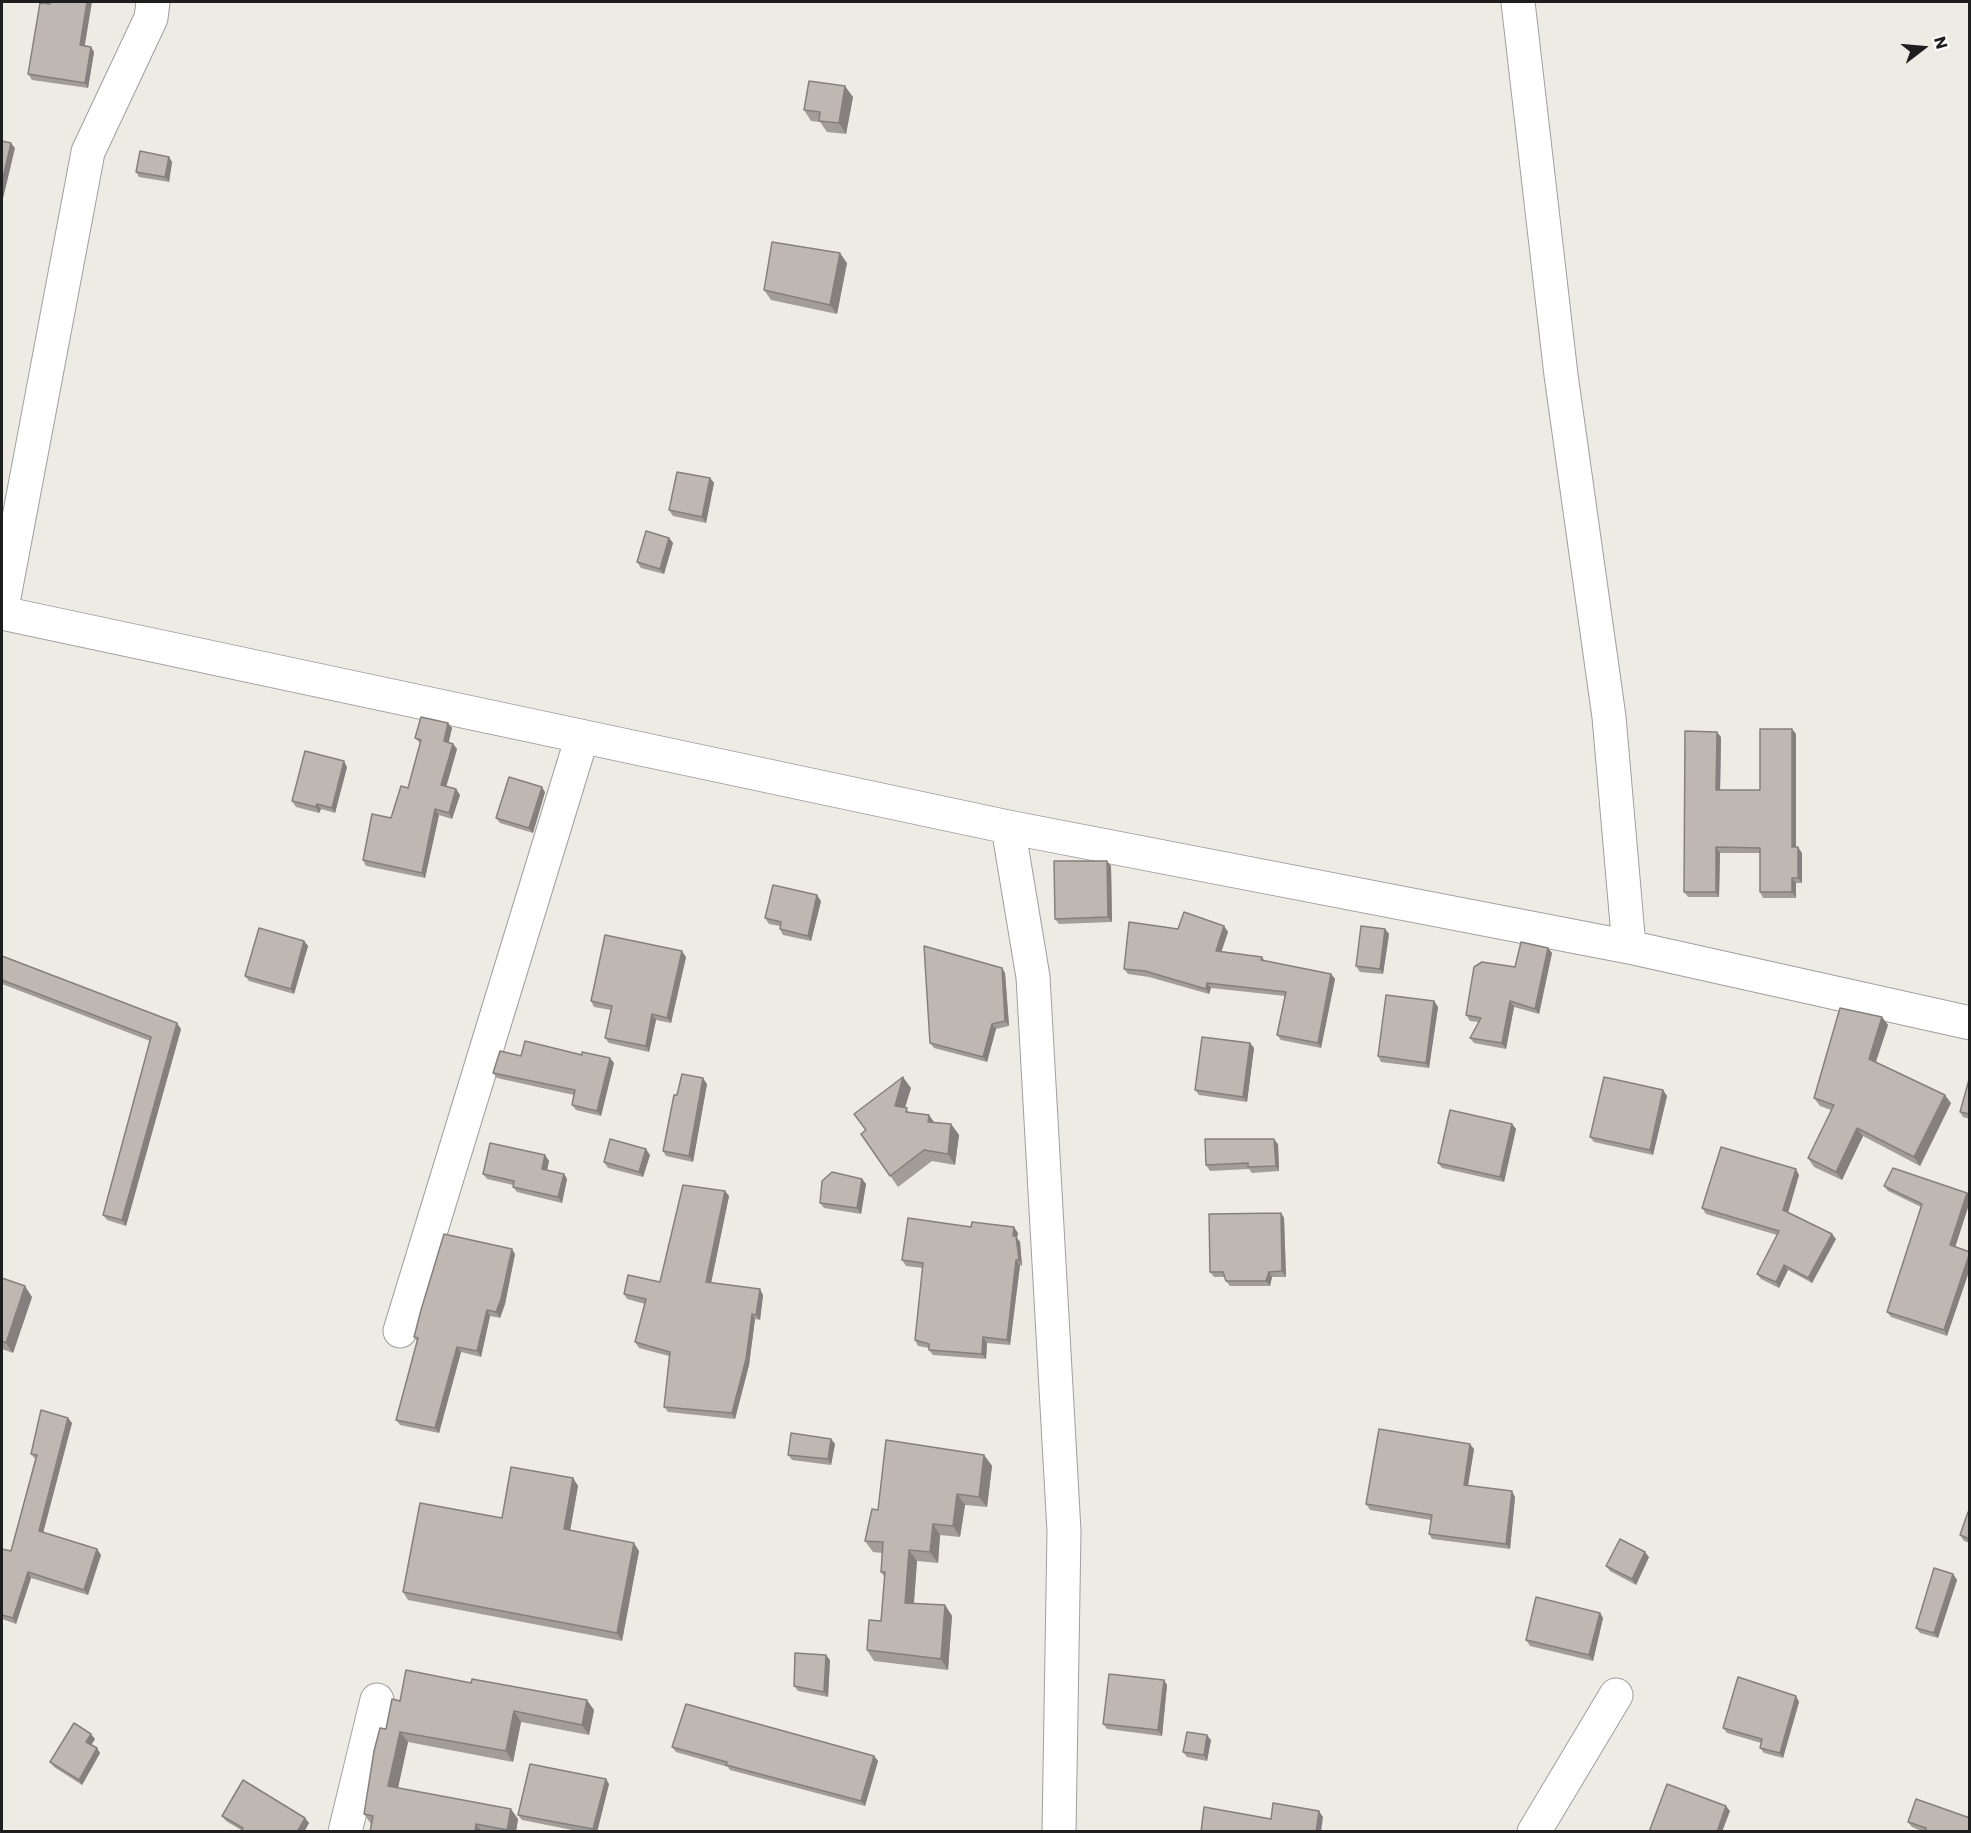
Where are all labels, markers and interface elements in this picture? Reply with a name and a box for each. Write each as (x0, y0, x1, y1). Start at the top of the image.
north arrow (1893, 18, 1953, 78)
text: N (1928, 34, 1953, 52)

